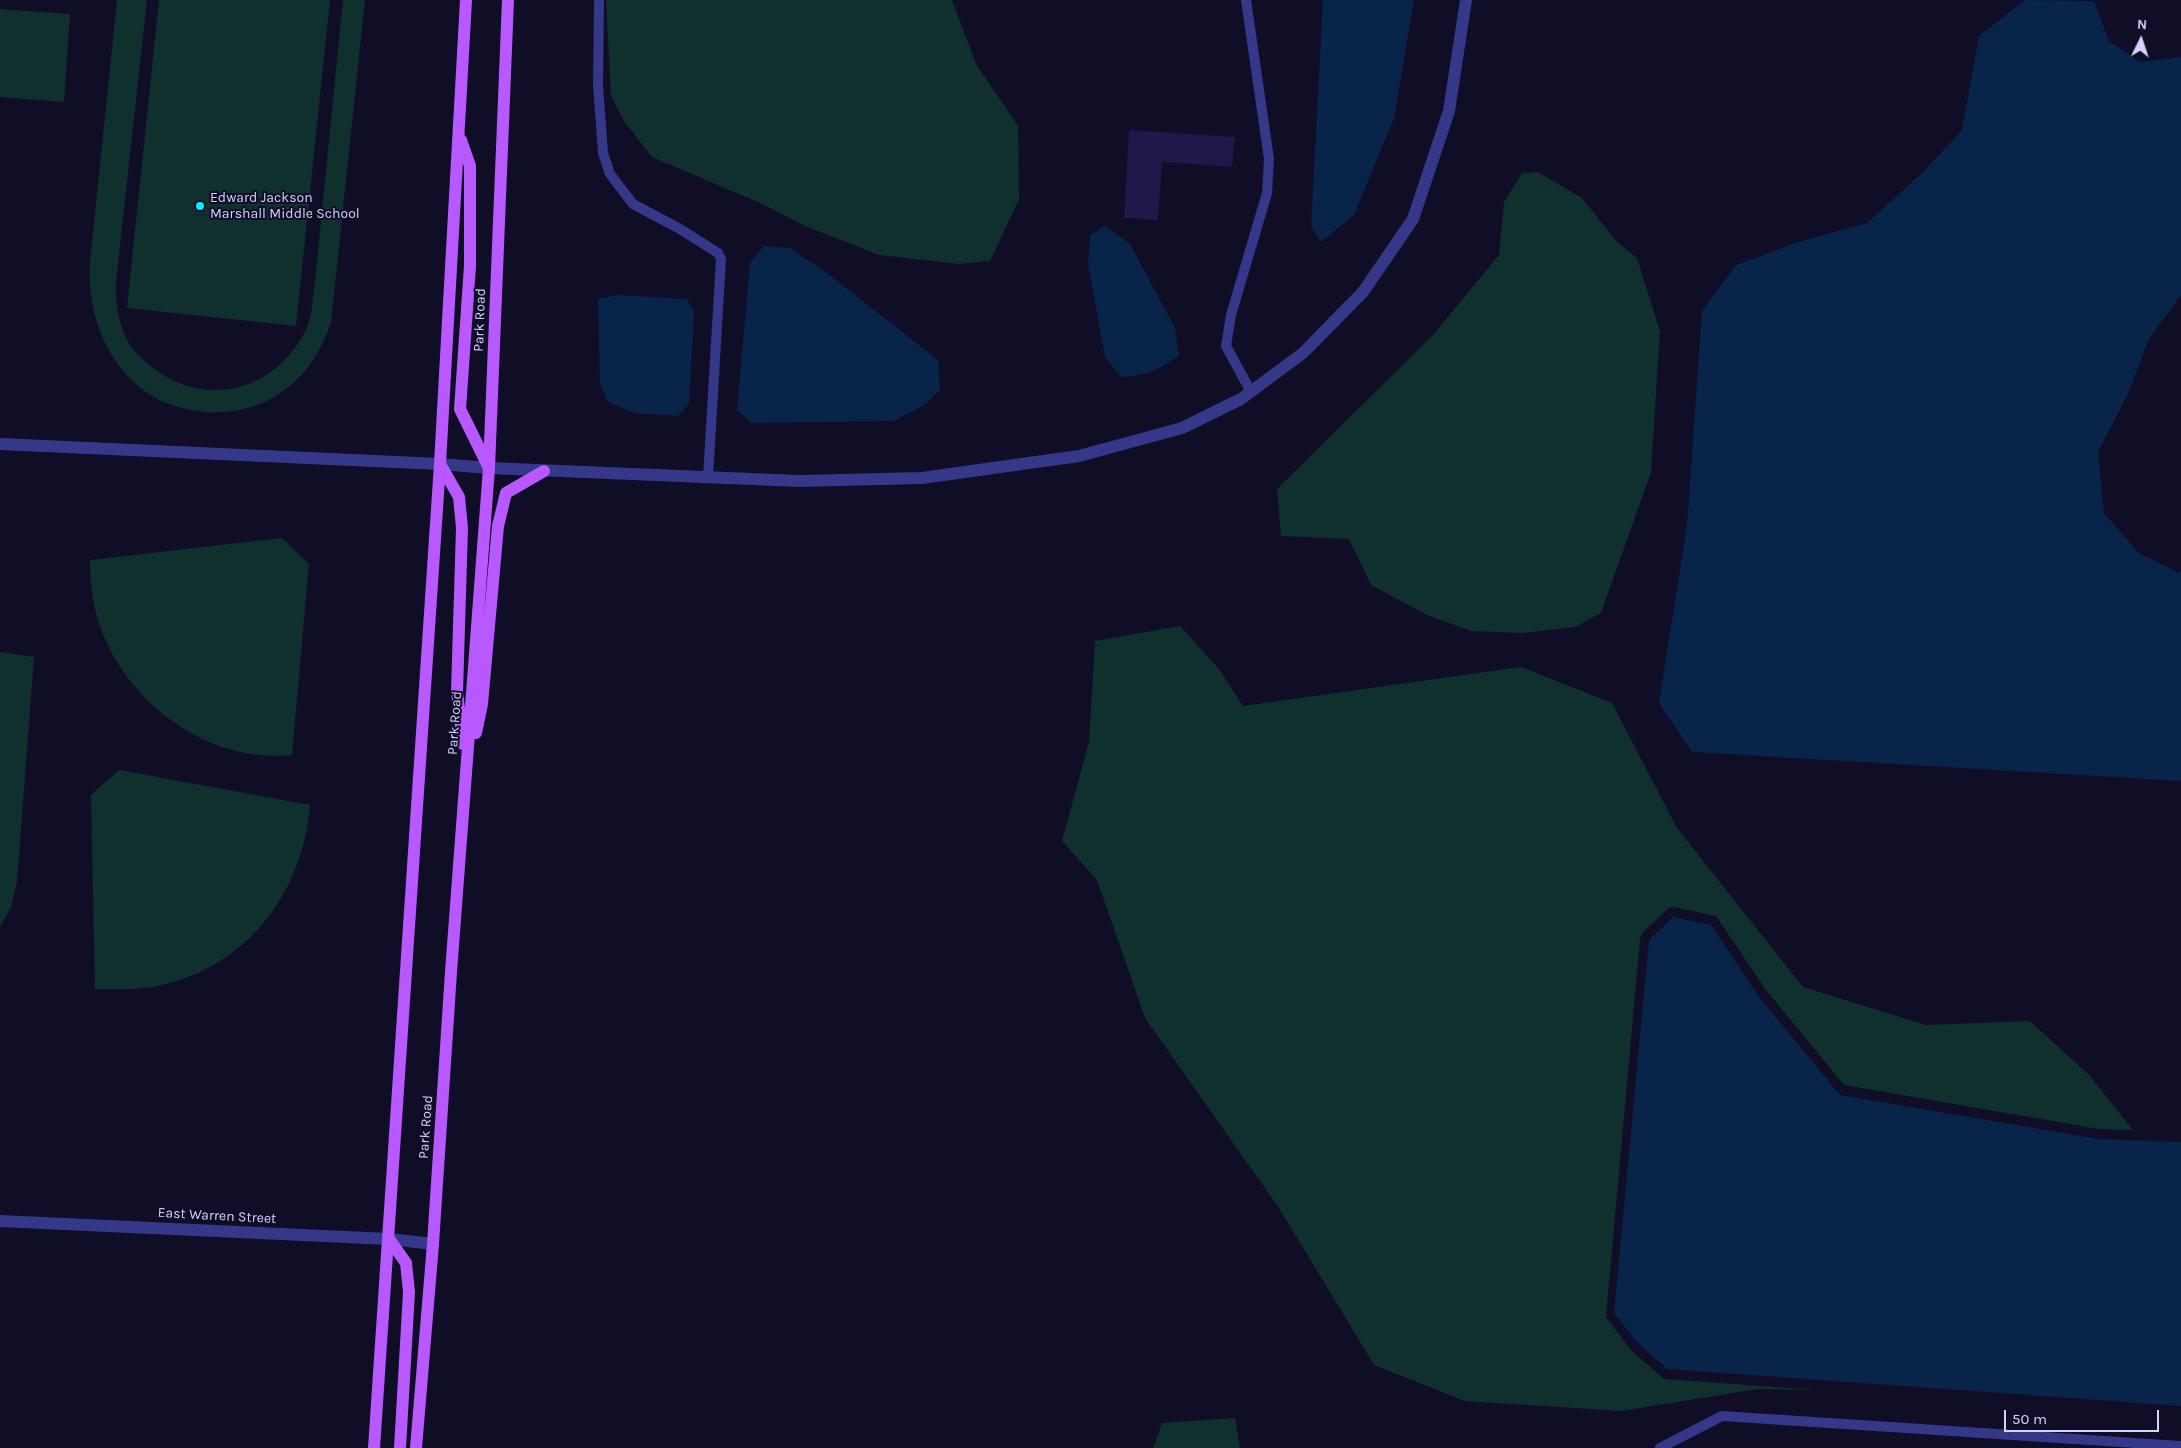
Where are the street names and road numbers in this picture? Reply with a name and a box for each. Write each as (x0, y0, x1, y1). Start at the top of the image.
street label: Park Road (470, 288, 490, 352)
street label: Park Road (444, 691, 466, 755)
street label: Park Road (415, 1095, 437, 1159)
street label: East Warren Street (157, 1205, 277, 1227)

